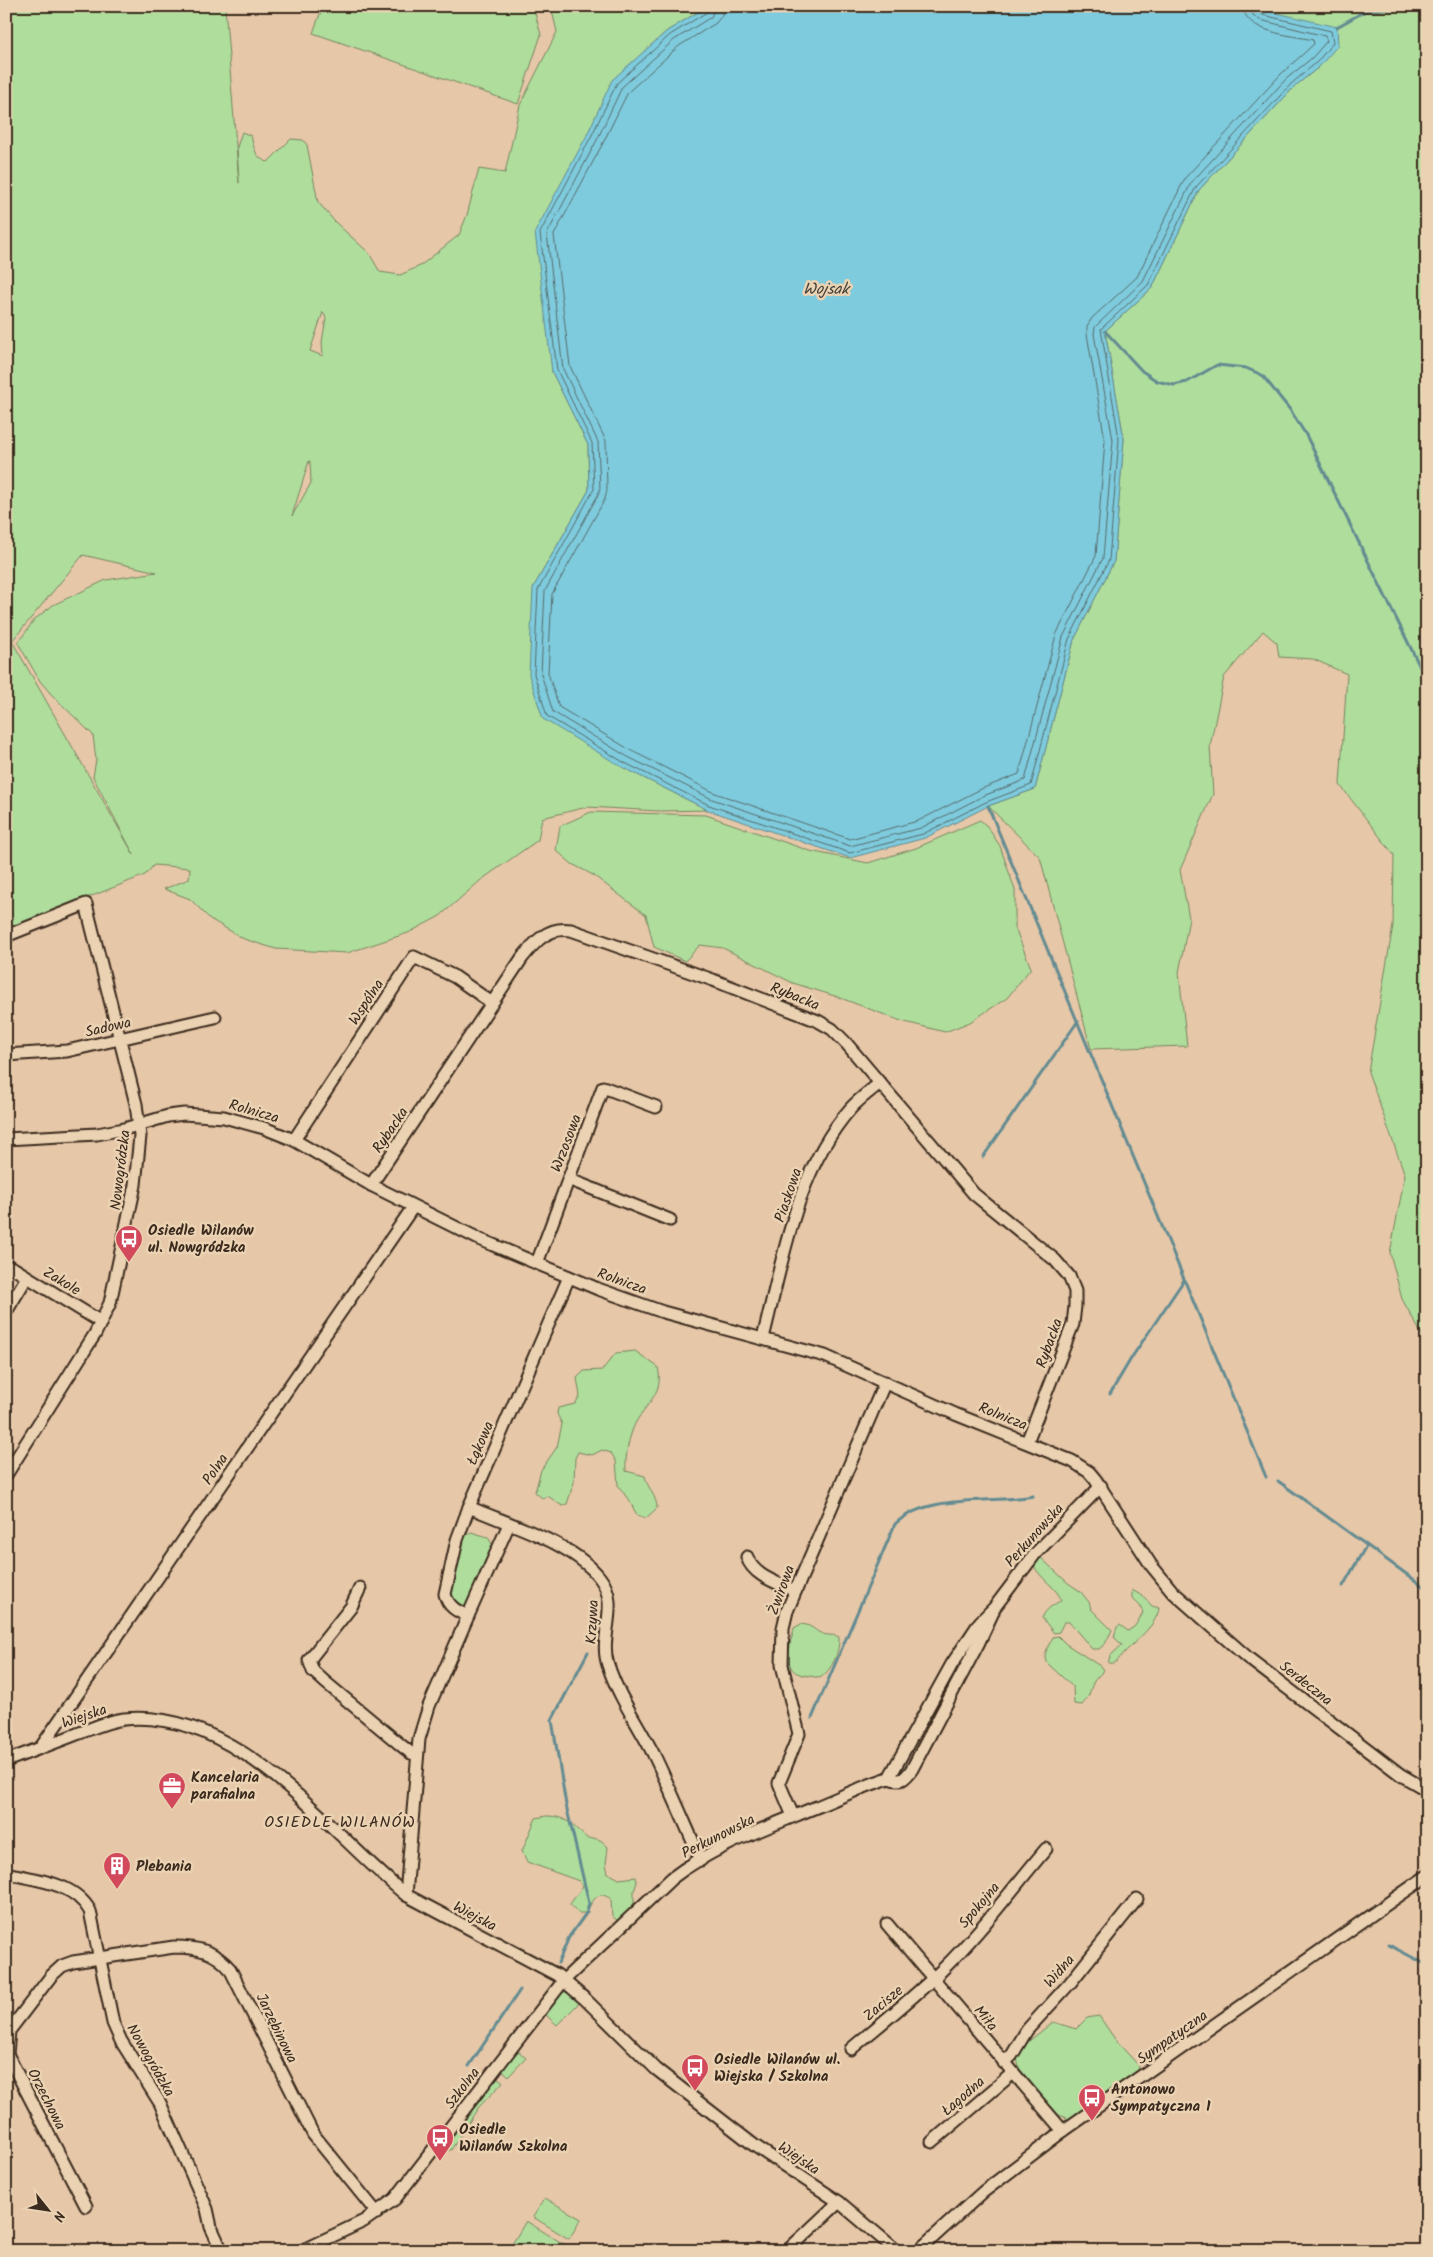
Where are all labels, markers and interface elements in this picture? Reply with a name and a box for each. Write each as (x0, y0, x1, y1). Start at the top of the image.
water label: Wojsak (803, 277, 851, 302)
street label: Wspólna (343, 975, 391, 1030)
street label: Rybacka (766, 976, 823, 1018)
street label: Sadowa (83, 1011, 134, 1045)
street label: Rolnicza (226, 1093, 282, 1131)
street label: Rybacka (366, 1103, 415, 1159)
street label: Wrzosowa (545, 1111, 589, 1176)
street label: Nowogródzka (104, 1129, 138, 1212)
street label: Piaskowa (768, 1165, 809, 1226)
place label: Osiedle Wilanów ul. Nowgródzka (148, 1219, 254, 1260)
bus stop icon: Osiedle Wilanów ul. Nowgródzka (114, 1224, 144, 1263)
street label: Zakole (38, 1261, 85, 1303)
street label: Rolnicza (594, 1262, 650, 1302)
street label: Rybacka (1030, 1315, 1070, 1372)
street label: Rolnicza (974, 1396, 1031, 1438)
street label: Łąkowa (461, 1418, 501, 1469)
street label: Polna (196, 1449, 235, 1490)
street label: Perkunowska (999, 1498, 1070, 1573)
street label: Żwirowa (762, 1562, 802, 1619)
street label: Krzywa (580, 1599, 606, 1645)
street label: Serdeczna (1273, 1655, 1337, 1712)
street label: Wiejska (59, 1698, 110, 1736)
place label: Kancelaria parafialna (190, 1766, 260, 1807)
office icon: Kancelaria parafialna (157, 1771, 187, 1810)
street label: Perkunowska (678, 1808, 759, 1866)
district label: OSIEDLE WILANÓW (264, 1810, 416, 1835)
building icon: Plebania (102, 1851, 132, 1890)
place label: Plebania (136, 1855, 192, 1879)
street label: Spokojna (953, 1877, 1007, 1934)
street label: Wiejska (448, 1895, 501, 1938)
street label: Widna (1038, 1950, 1081, 1994)
street label: Zacisze (858, 1980, 909, 2028)
street label: Jarzębinowa (249, 1989, 303, 2068)
street label: Miła (967, 2000, 1003, 2037)
street label: Sympatyczna (1132, 2004, 1213, 2071)
street label: Nowogródzka (120, 2019, 181, 2102)
place label: Osiedle Wilanów ul. Wiejska / Szkolna (714, 2048, 840, 2089)
bus stop icon: Osiedle Wilanów ul. Wiejska / Szkolna (680, 2053, 710, 2092)
street label: Szkolna (439, 2063, 487, 2115)
street label: Orzechowa (20, 2065, 72, 2134)
street label: Łagodna (936, 2071, 991, 2123)
place label: Antonowo Sympatyczna 1 (1111, 2078, 1211, 2119)
bus stop icon: Antonowo Sympatyczna 1 (1077, 2083, 1107, 2122)
place label: Osiedle Wilanów Szkolna (459, 2118, 568, 2159)
bus stop icon: Osiedle Wilanów Szkolna (425, 2123, 455, 2162)
street label: Wiejska (773, 2136, 824, 2182)
north arrow (22, 2184, 72, 2234)
text: N (47, 2207, 70, 2225)

